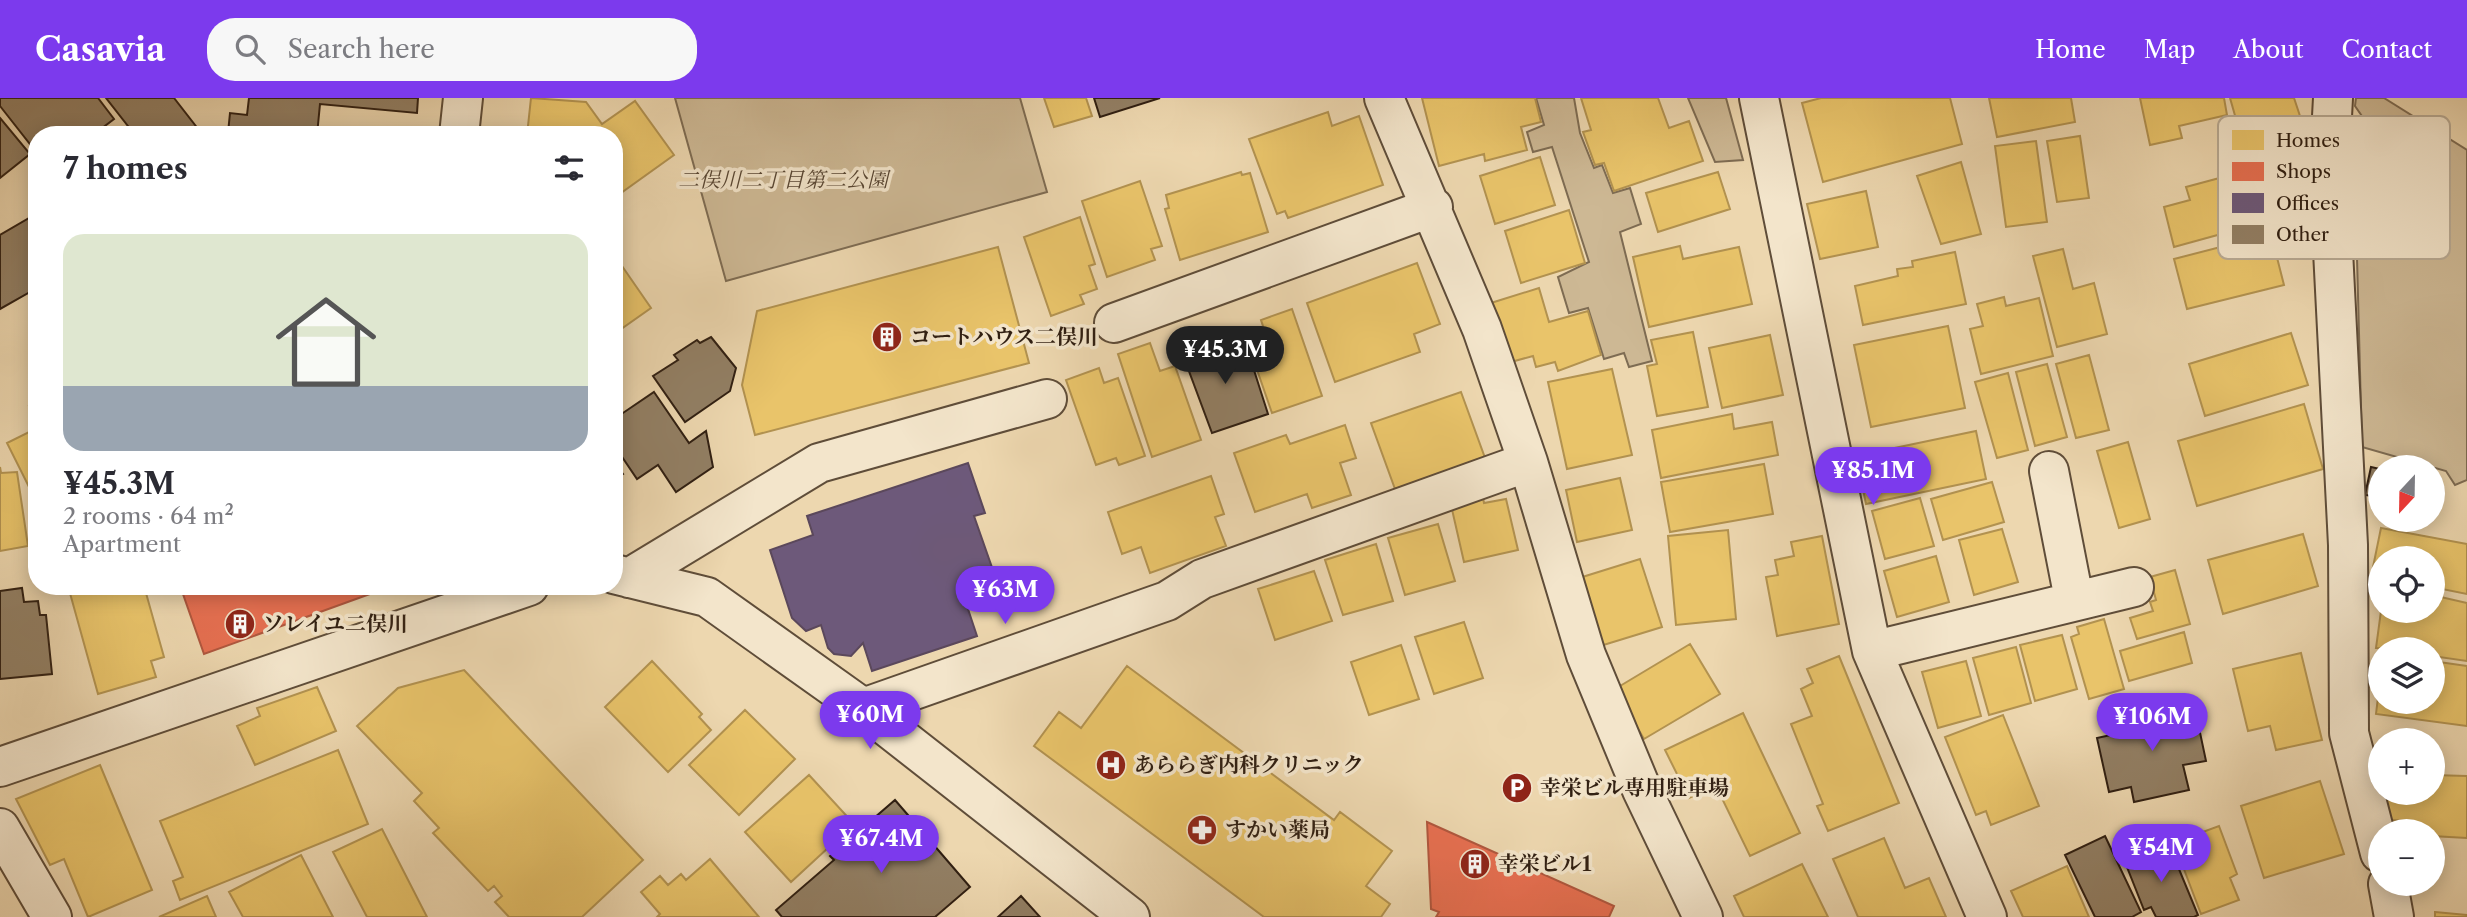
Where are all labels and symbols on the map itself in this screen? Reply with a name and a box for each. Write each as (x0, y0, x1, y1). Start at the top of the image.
legend (2218, 116, 2450, 259)
text: Homes (2276, 129, 2340, 152)
text: Shops (2276, 160, 2331, 183)
park label: 二俣川二丁目第二公園 (678, 167, 891, 192)
text: Offices (2276, 192, 2339, 215)
text: Other (2276, 223, 2329, 246)
building icon: コートハウス二俣川 (870, 320, 904, 354)
place label: コートハウス二俣川 (910, 324, 1098, 349)
pin: ¥45.3M (1168, 327, 1282, 386)
pin: ¥85.1M (1816, 448, 1930, 507)
north arrow (2368, 455, 2445, 532)
pin: ¥63M (964, 566, 1046, 626)
building icon: ソレイユ二俣川 (223, 607, 257, 641)
place label: ソレイユ二俣川 (263, 611, 408, 636)
pin: ¥60M (829, 692, 911, 751)
pin: ¥106M (2103, 694, 2201, 753)
hospital icon: あららぎ内科クリニック (1094, 748, 1128, 782)
place label: あららぎ内科クリニック (1134, 752, 1364, 777)
parking icon: 幸栄ビル専用駐車場 (1500, 771, 1534, 805)
place label: 幸栄ビル専用駐車場 (1540, 775, 1729, 800)
pharmacy icon: すかい薬局 (1185, 813, 1219, 847)
pin: ¥67.4M (824, 816, 938, 875)
place label: すかい薬局 (1225, 817, 1330, 842)
pin: ¥54M (2120, 824, 2202, 884)
building icon: 幸栄ビル1 (1458, 847, 1492, 881)
place label: 幸栄ビル1 (1498, 851, 1592, 876)

